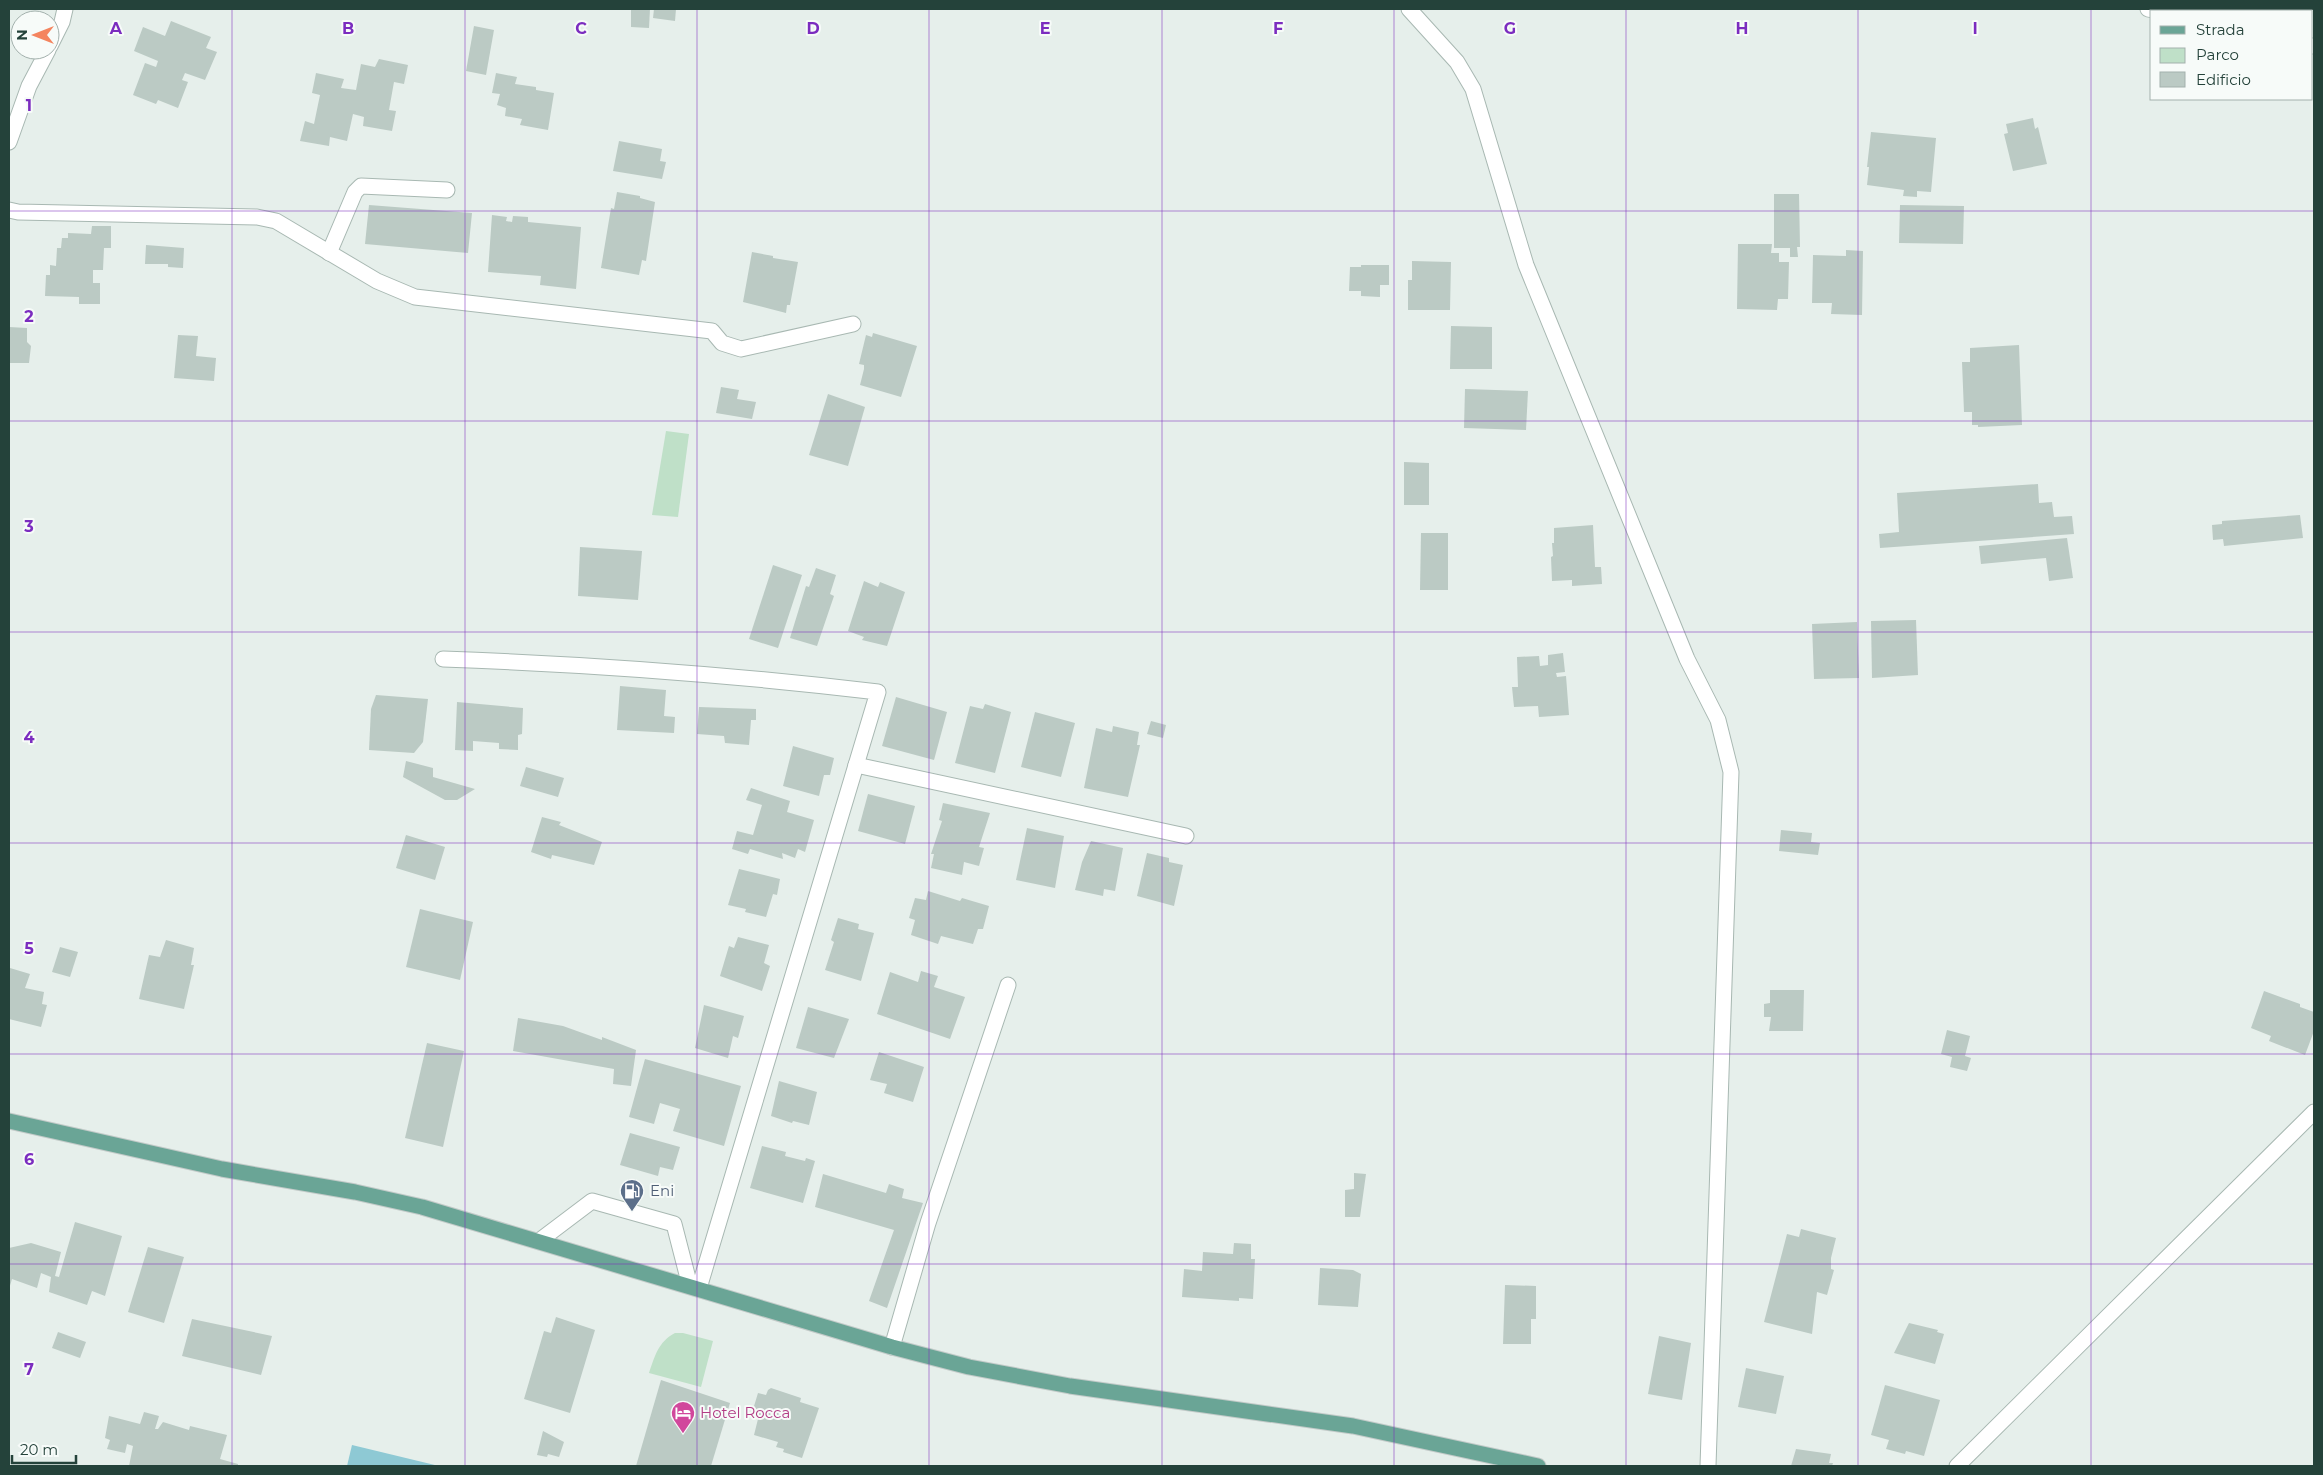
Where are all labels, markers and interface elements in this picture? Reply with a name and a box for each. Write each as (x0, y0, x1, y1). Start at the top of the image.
north arrow (10, 10, 60, 60)
legend (2150, 10, 2313, 100)
text: A (109, 19, 123, 38)
text: B (342, 19, 354, 38)
text: C (575, 19, 587, 38)
text: D (806, 19, 820, 38)
text: E (1040, 19, 1050, 38)
text: F (1273, 19, 1283, 38)
text: G (1504, 19, 1516, 38)
text: H (1736, 19, 1748, 38)
text: I (1972, 19, 1978, 38)
text: Strada (2196, 20, 2245, 39)
text: N (13, 29, 31, 41)
text: Parco (2196, 45, 2239, 64)
text: Edificio (2196, 70, 2251, 89)
text: 1 (26, 96, 32, 115)
text: 2 (24, 307, 34, 326)
text: 3 (23, 517, 34, 536)
text: 4 (23, 728, 35, 747)
text: 5 (24, 939, 34, 958)
text: 6 (24, 1150, 34, 1169)
fuel station icon: Eni (619, 1178, 645, 1212)
place label: Eni (650, 1181, 674, 1200)
text: 7 (24, 1360, 34, 1379)
hotel icon: Hotel Rocca (670, 1400, 696, 1434)
place label: Hotel Rocca (700, 1403, 790, 1422)
scale bar (12, 1432, 76, 1464)
text: 20 m (20, 1440, 58, 1459)

